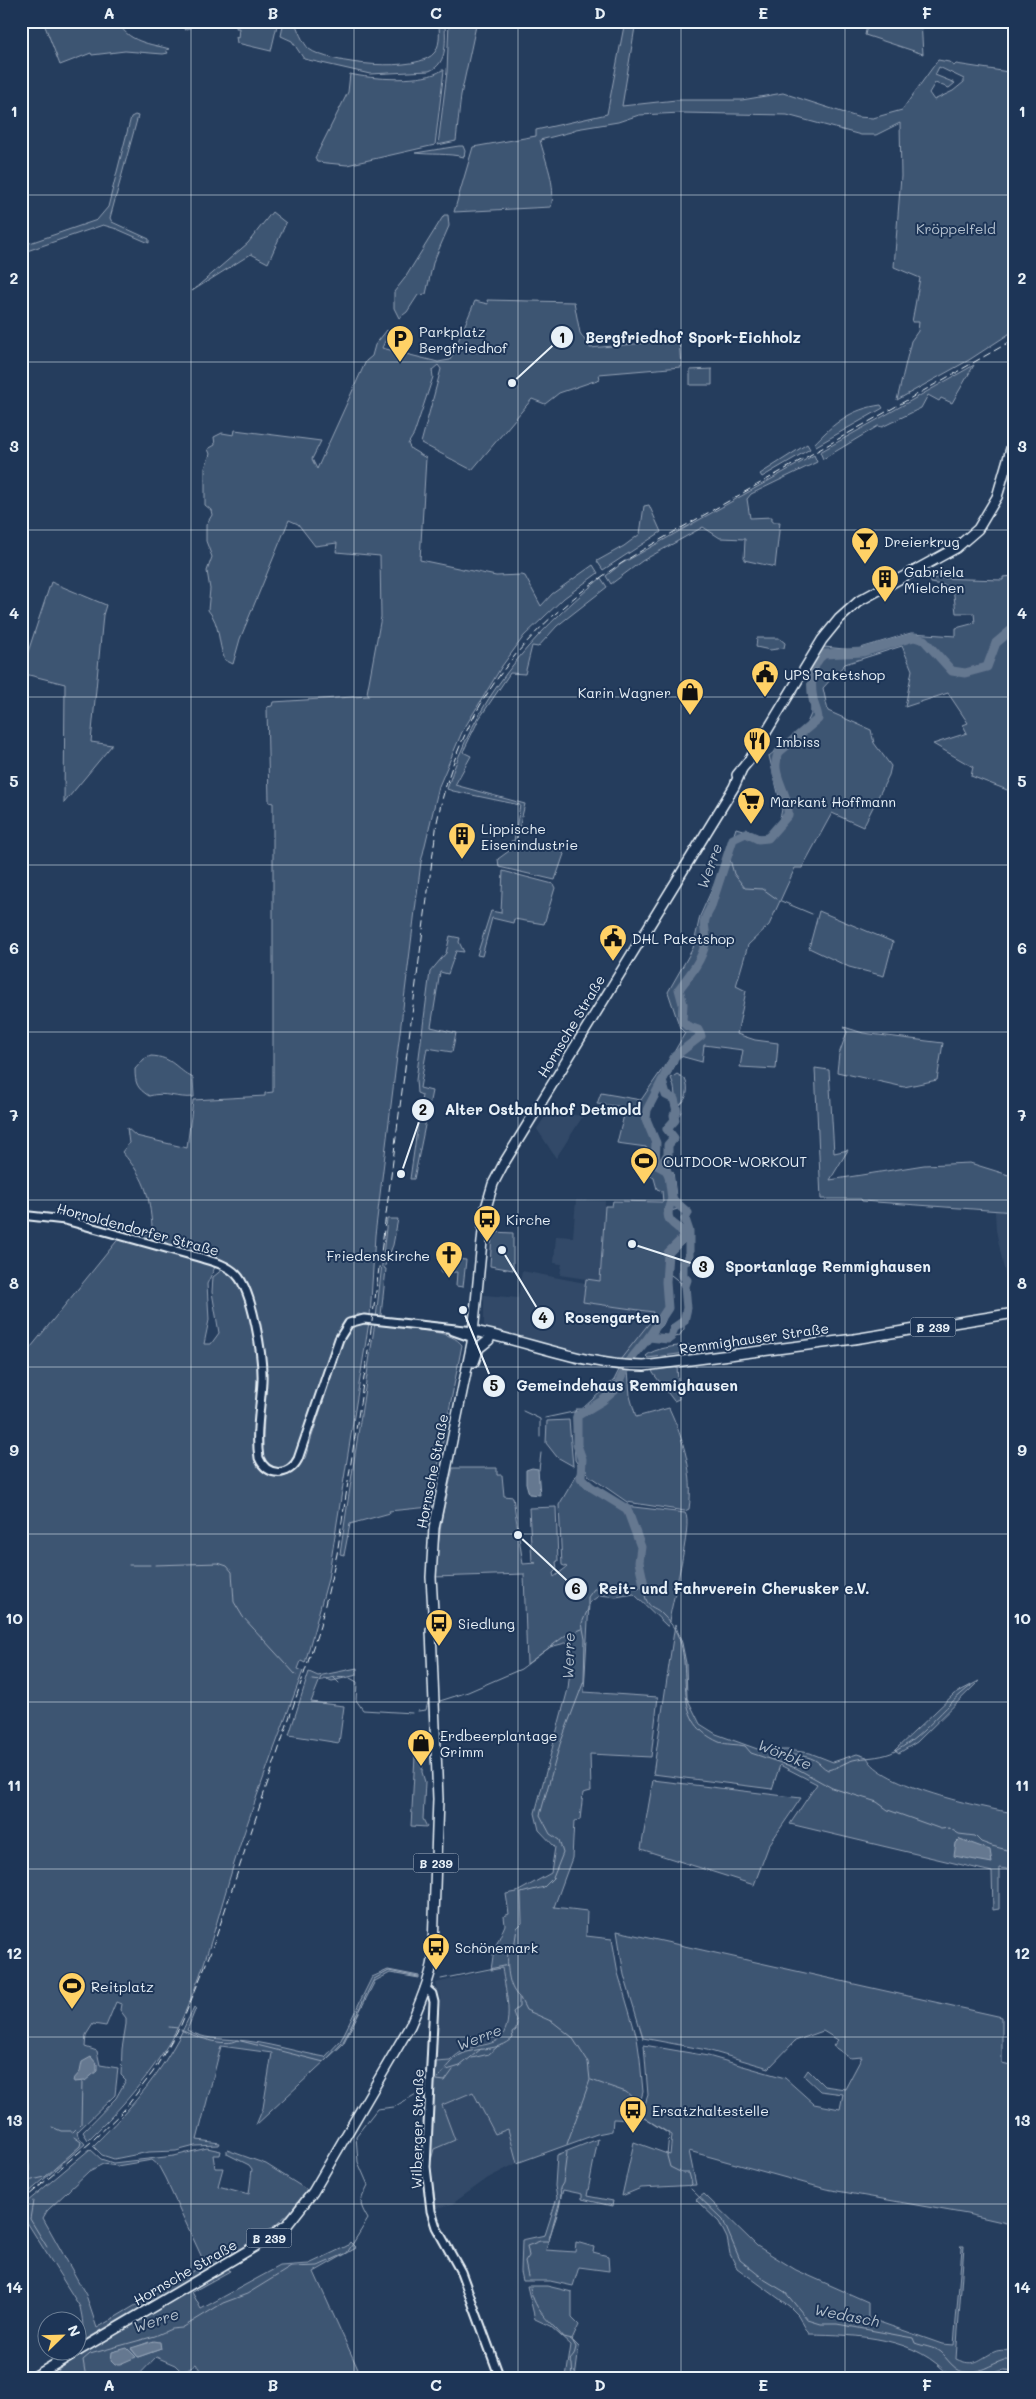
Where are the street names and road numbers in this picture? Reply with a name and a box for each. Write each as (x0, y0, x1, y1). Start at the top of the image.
street label: Hornsche Straße (533, 971, 609, 1081)
street label: Hornoldendorfer Straße (55, 1198, 221, 1260)
street label: Remmighauser Straße (678, 1318, 830, 1358)
road number: B 239 (910, 1318, 956, 1336)
street label: Hornsche Straße (412, 1412, 452, 1530)
road number: B 239 (414, 1854, 458, 1872)
street label: Wilberger Straße (406, 2069, 428, 2189)
road number: B 239 (246, 2228, 292, 2248)
street label: Hornsche Straße (130, 2235, 240, 2309)

